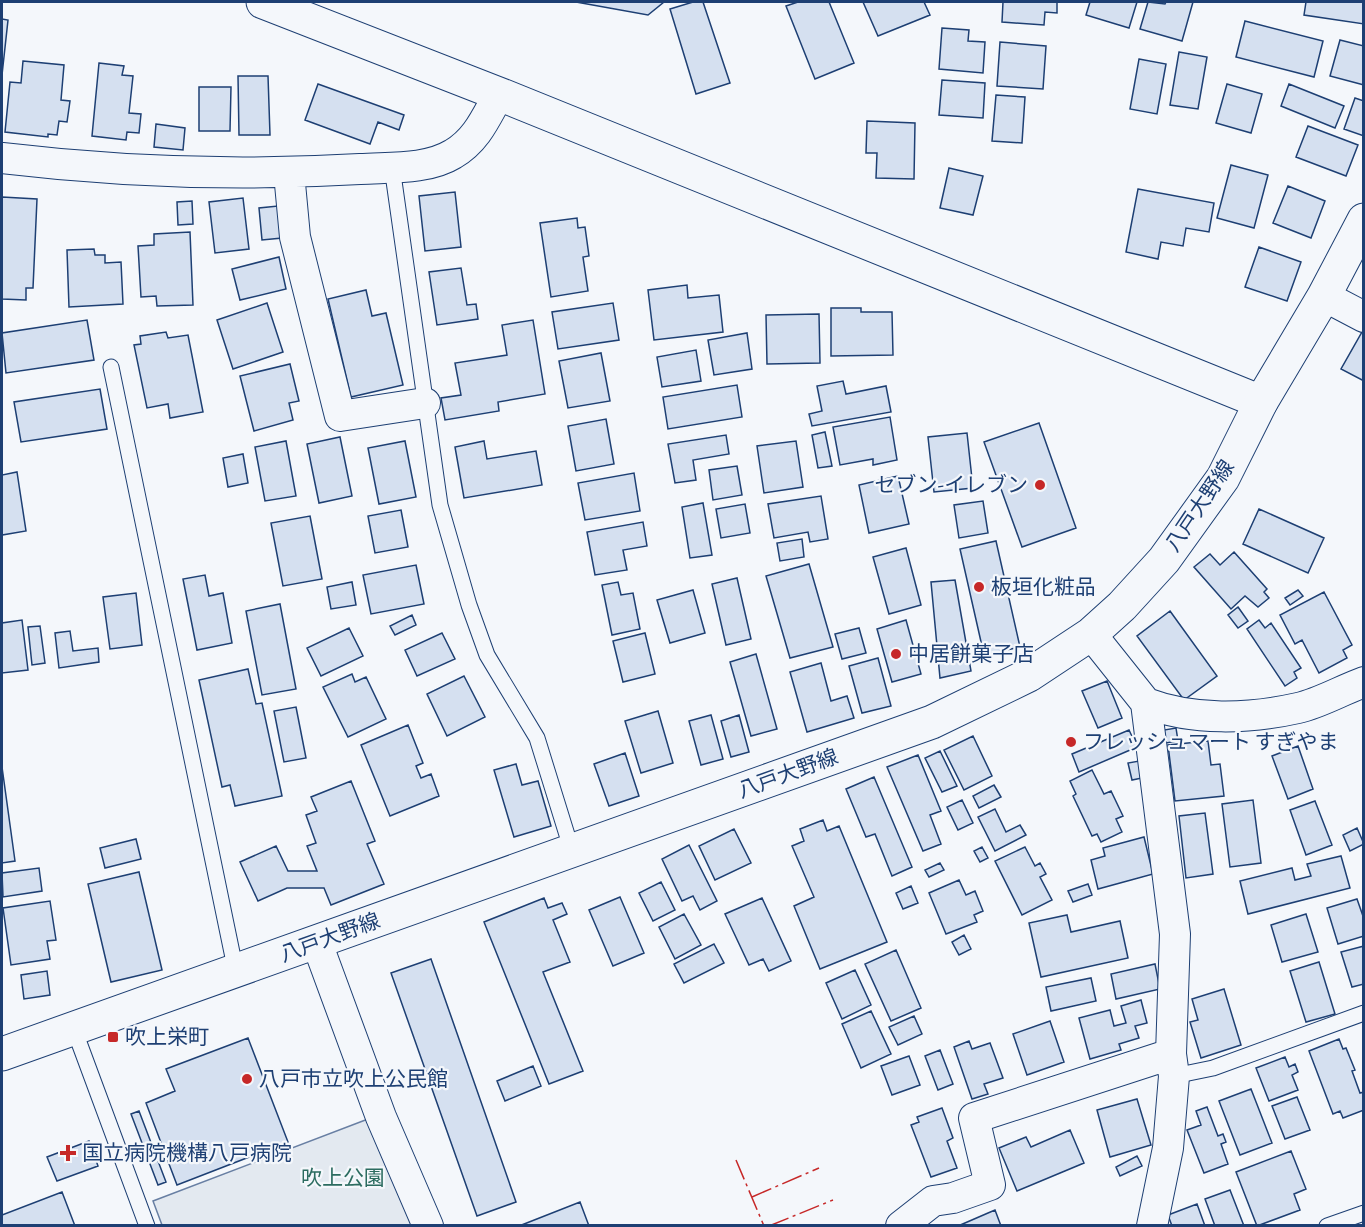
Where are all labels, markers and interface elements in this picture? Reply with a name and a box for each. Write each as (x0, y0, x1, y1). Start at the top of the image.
street label: 八戸大野線 (1161, 456, 1238, 555)
place label: セブン-イレブン (875, 473, 1028, 496)
marker: セブン-イレブン (1033, 478, 1047, 492)
place label: 板垣化粧品 (991, 576, 1096, 598)
marker: 板垣化粧品 (972, 580, 986, 594)
place label: 中居餅菓子店 (908, 643, 1034, 665)
marker: 中居餅菓子店 (889, 647, 903, 661)
place label: フレッシュマート すぎやま (1083, 731, 1338, 753)
marker: フレッシュマート すぎやま (1064, 735, 1078, 749)
street label: 八戸大野線 (735, 745, 841, 802)
street label: 八戸大野線 (277, 909, 383, 966)
place label: 吹上栄町 (125, 1026, 209, 1048)
marker: 吹上栄町 (106, 1030, 120, 1044)
place label: 八戸市立吹上公民館 (259, 1068, 448, 1090)
marker: 八戸市立吹上公民館 (240, 1072, 254, 1086)
place label: 国立病院機構八戸病院 (82, 1142, 292, 1164)
marker: 国立病院機構八戸病院 (59, 1144, 77, 1162)
park label: 吹上公園 (301, 1167, 385, 1189)

